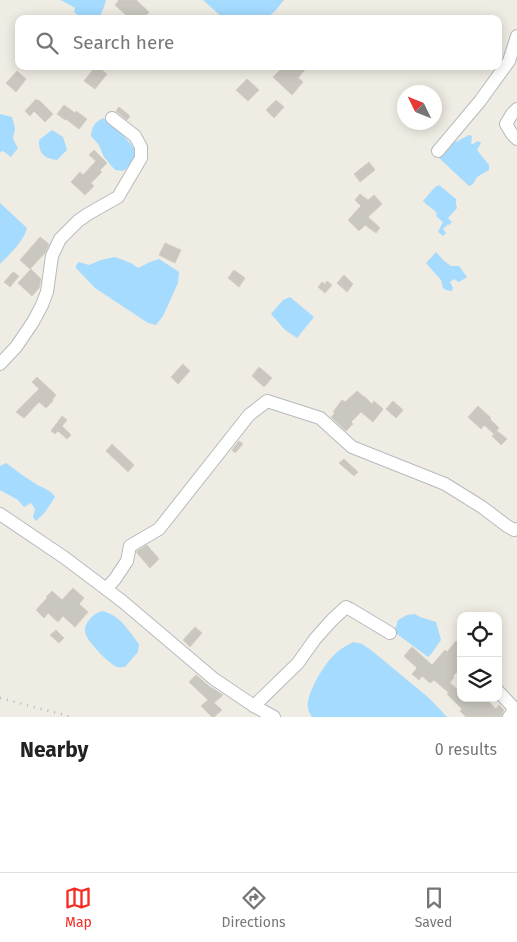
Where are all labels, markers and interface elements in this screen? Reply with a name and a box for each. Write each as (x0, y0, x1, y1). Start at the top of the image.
search box (15, 15, 502, 70)
icon: search (33, 29, 61, 57)
text: Search here (73, 31, 174, 54)
north arrow (397, 85, 442, 130)
map controls (457, 612, 502, 702)
button: locate (457, 612, 502, 657)
button: layers (457, 657, 502, 702)
text: Nearby (20, 737, 88, 763)
text: 0 results (435, 740, 497, 759)
tab: Map (64, 884, 92, 931)
tab: Directions (221, 884, 286, 931)
tab: Saved (415, 884, 453, 931)

